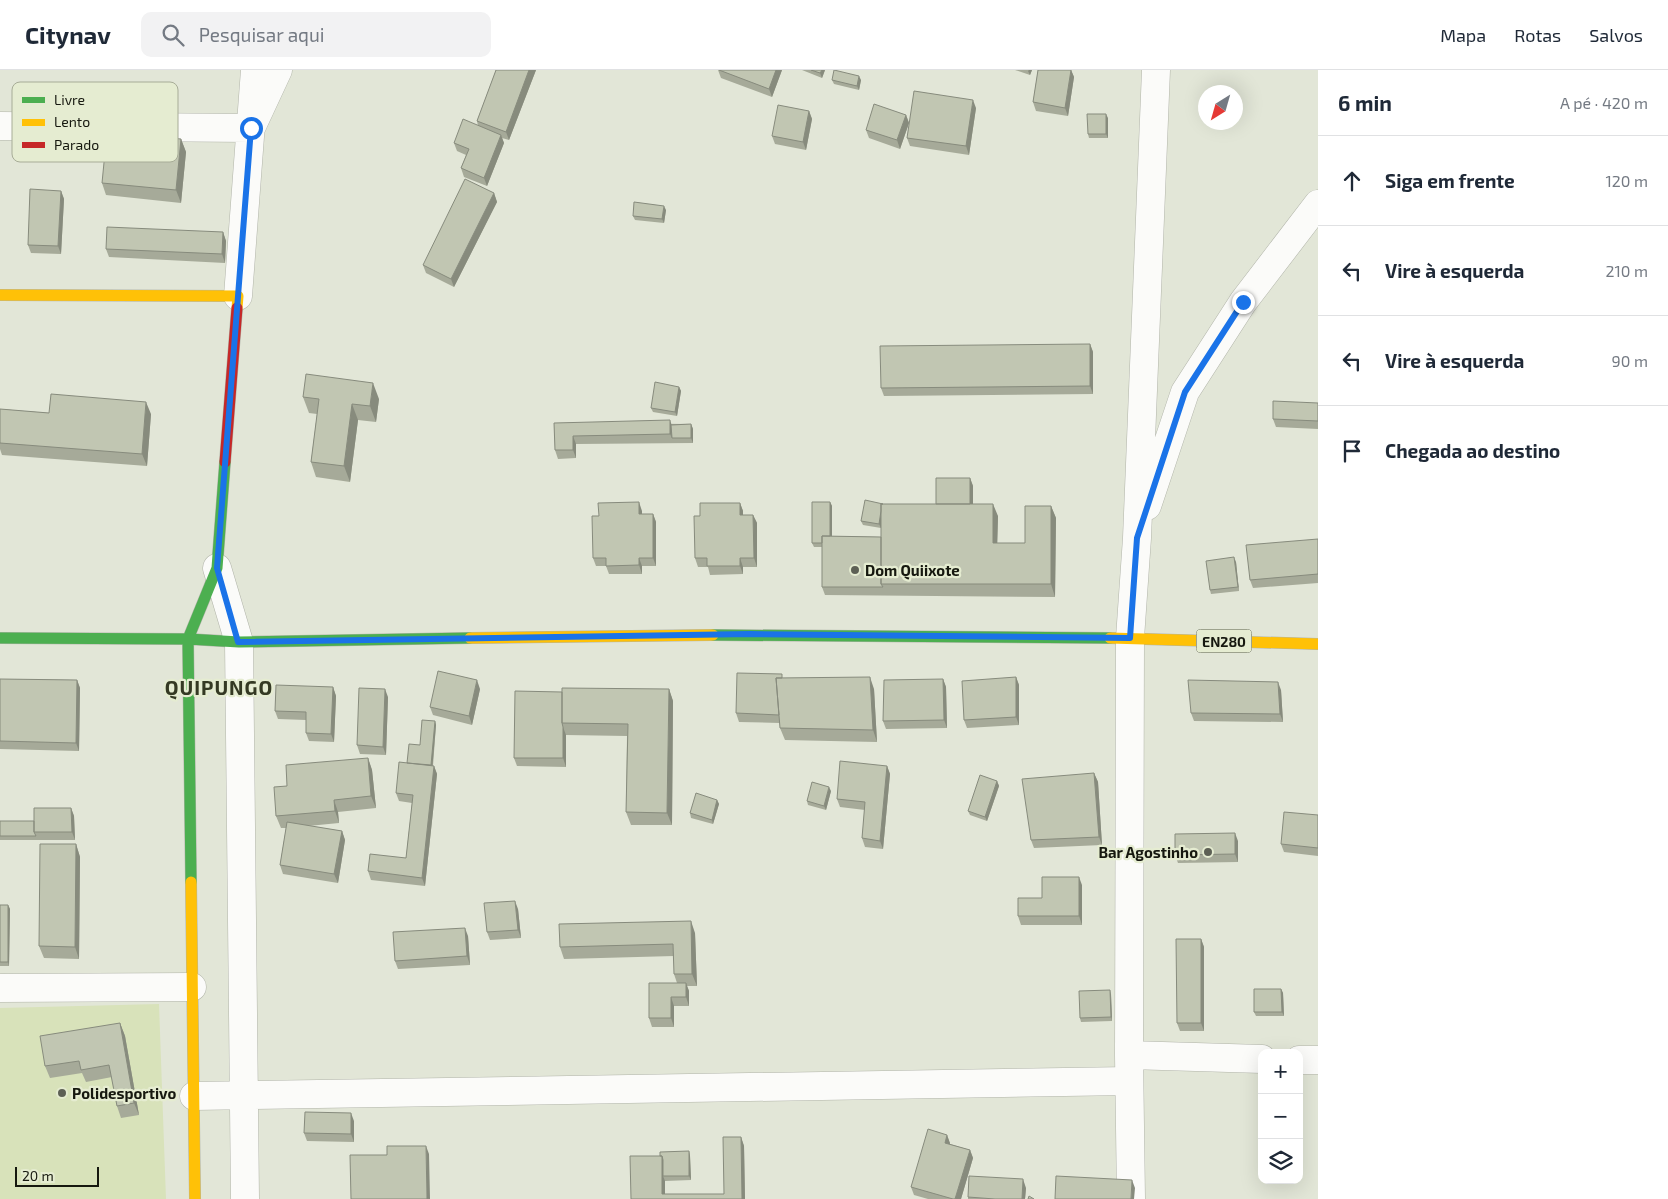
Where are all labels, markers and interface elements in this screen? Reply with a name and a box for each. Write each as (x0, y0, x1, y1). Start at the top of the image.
search box (141, 12, 491, 57)
text: Citynav (25, 20, 111, 49)
icon: search (159, 21, 187, 49)
text: Pesquisar aqui (199, 23, 324, 46)
text: Mapa (1440, 24, 1486, 46)
text: Rotas (1514, 24, 1561, 46)
text: Salvos (1589, 24, 1643, 46)
legend (12, 82, 178, 162)
north arrow (1198, 85, 1243, 130)
text: 6 min (1338, 90, 1392, 115)
text: Livre (54, 91, 85, 108)
text: A pé · 420 m (1560, 93, 1648, 112)
text: Lento (54, 113, 90, 130)
route start (240, 117, 263, 140)
text: Parado (54, 136, 99, 153)
icon: ahead (1338, 167, 1366, 195)
text: Siga em frente (1385, 169, 1515, 192)
text: 120 m (1605, 171, 1648, 190)
icon: left (1338, 257, 1366, 285)
text: Vire à esquerda (1385, 259, 1524, 282)
text: 210 m (1605, 261, 1648, 280)
route end (1232, 291, 1255, 314)
icon: left (1338, 347, 1366, 375)
text: Vire à esquerda (1385, 349, 1524, 372)
text: 90 m (1612, 351, 1648, 370)
icon: arrive (1338, 437, 1366, 465)
text: Chegada ao destino (1385, 439, 1560, 462)
place label: Dom Quiixote (865, 561, 960, 580)
marker: Dom Quiixote (849, 564, 861, 576)
road number: EN280 (1196, 630, 1252, 652)
district label: QUIPUNGO (165, 675, 273, 700)
place label: Bar Agostinho (1098, 843, 1198, 861)
marker: Bar Agostinho (1202, 846, 1214, 858)
map controls (1258, 1049, 1303, 1184)
button: + (1258, 1049, 1303, 1094)
place label: Polidesportivo (72, 1084, 176, 1102)
marker: Polidesportivo (56, 1087, 68, 1099)
button: − (1258, 1094, 1303, 1139)
button: layers (1258, 1139, 1303, 1184)
scale bar (15, 1164, 99, 1187)
text: 20 m (22, 1167, 54, 1184)

